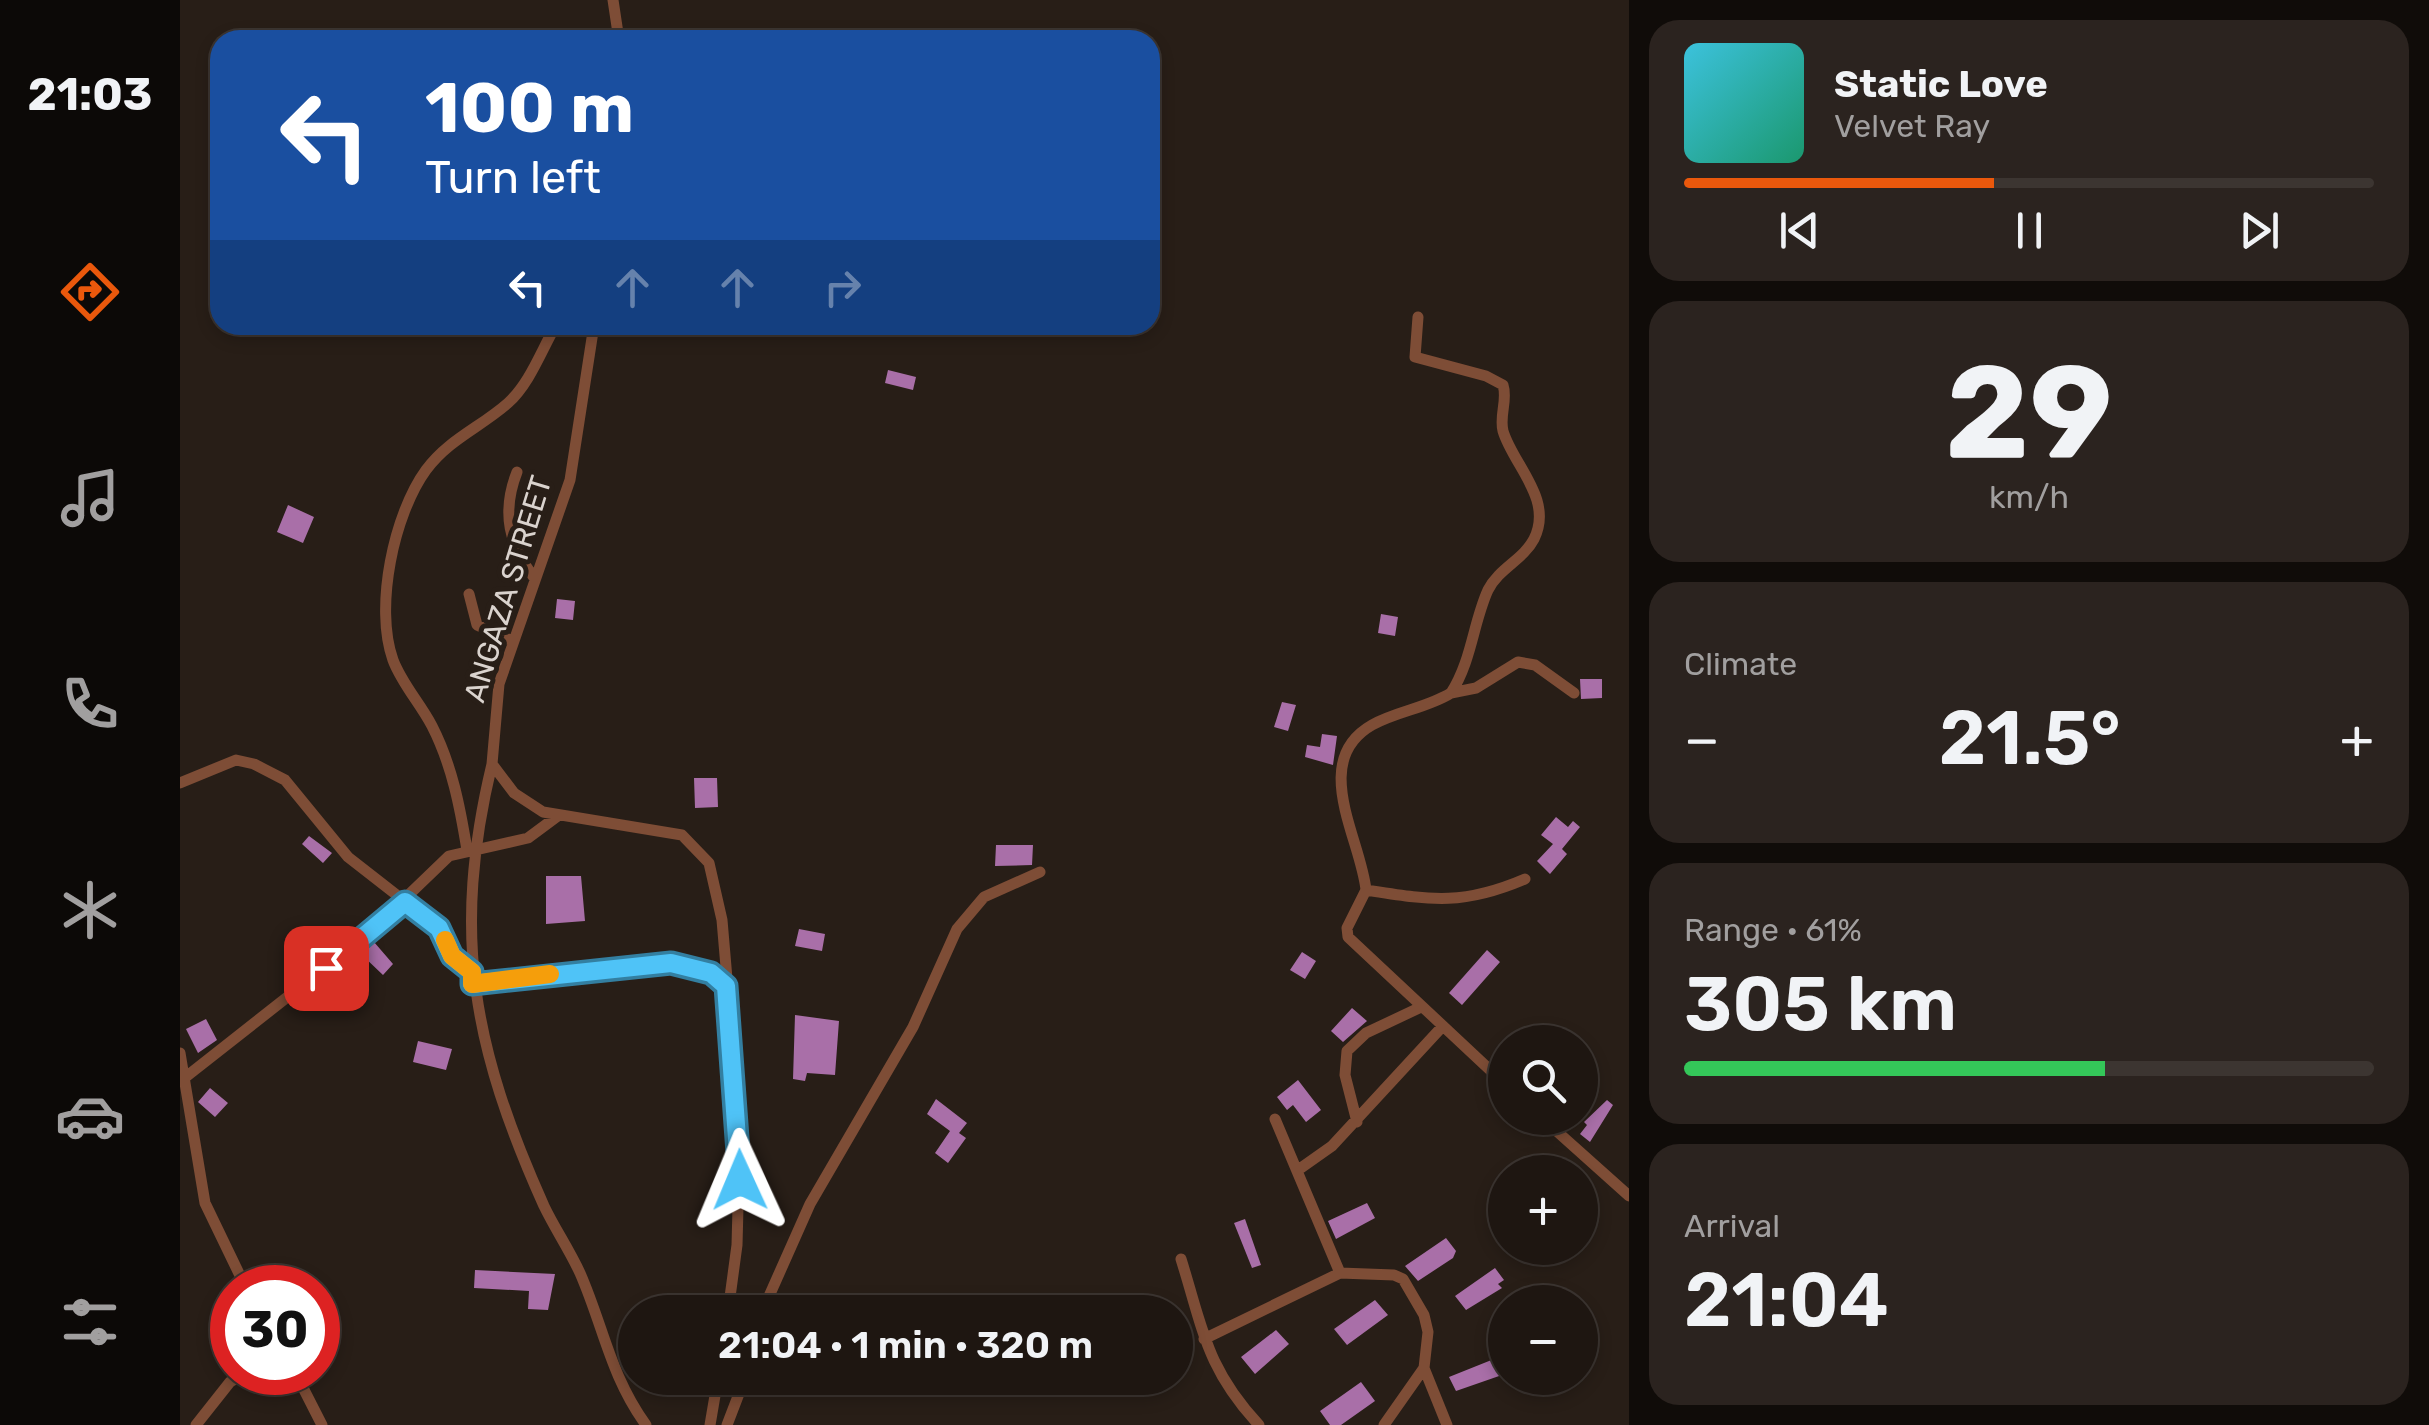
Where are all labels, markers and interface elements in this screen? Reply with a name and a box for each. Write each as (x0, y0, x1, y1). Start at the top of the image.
text: Static Love (1834, 61, 2048, 107)
text: 100 m (425, 67, 634, 150)
text: 21:03 (27, 68, 153, 121)
icon: left (260, 70, 390, 200)
text: Velvet Ray (1834, 107, 1990, 145)
text: Turn left (425, 151, 601, 204)
icon: previous (1772, 203, 1827, 258)
icon: pause (2002, 203, 2057, 258)
icon: next (2232, 203, 2287, 258)
icon: directions (55, 257, 125, 327)
icon: left (500, 260, 555, 315)
icon: ahead (605, 260, 660, 315)
icon: ahead (710, 260, 765, 315)
icon: right (815, 260, 870, 315)
text: 29 (1945, 335, 2113, 490)
icon: music (55, 463, 125, 533)
street label: ANGAZA STREET (456, 471, 560, 707)
text: km/h (1989, 478, 2069, 516)
text: Climate (1684, 645, 1797, 683)
icon: phone (55, 669, 125, 739)
text: 21.5° (1939, 694, 2121, 783)
text: − (1684, 707, 1720, 772)
text: + (2340, 707, 2374, 772)
icon: climate (55, 875, 125, 945)
text: Range · 61% (1684, 911, 1862, 949)
pin (284, 926, 369, 1011)
icon: arrive (299, 941, 354, 996)
text: 305 km (1684, 960, 1957, 1049)
map controls (1488, 1025, 1598, 1395)
button: search (1488, 1025, 1598, 1135)
icon: car (55, 1081, 125, 1151)
position arrow (688, 1128, 792, 1232)
button: + (1488, 1155, 1598, 1265)
text: Arrival (1684, 1207, 1780, 1245)
text: 21:04 (1684, 1256, 1889, 1345)
speed limit sign: 30 (210, 1265, 340, 1395)
button: − (1488, 1285, 1598, 1395)
icon: filters (55, 1287, 125, 1357)
text: 21:04 · 1 min · 320 m (718, 1322, 1093, 1368)

